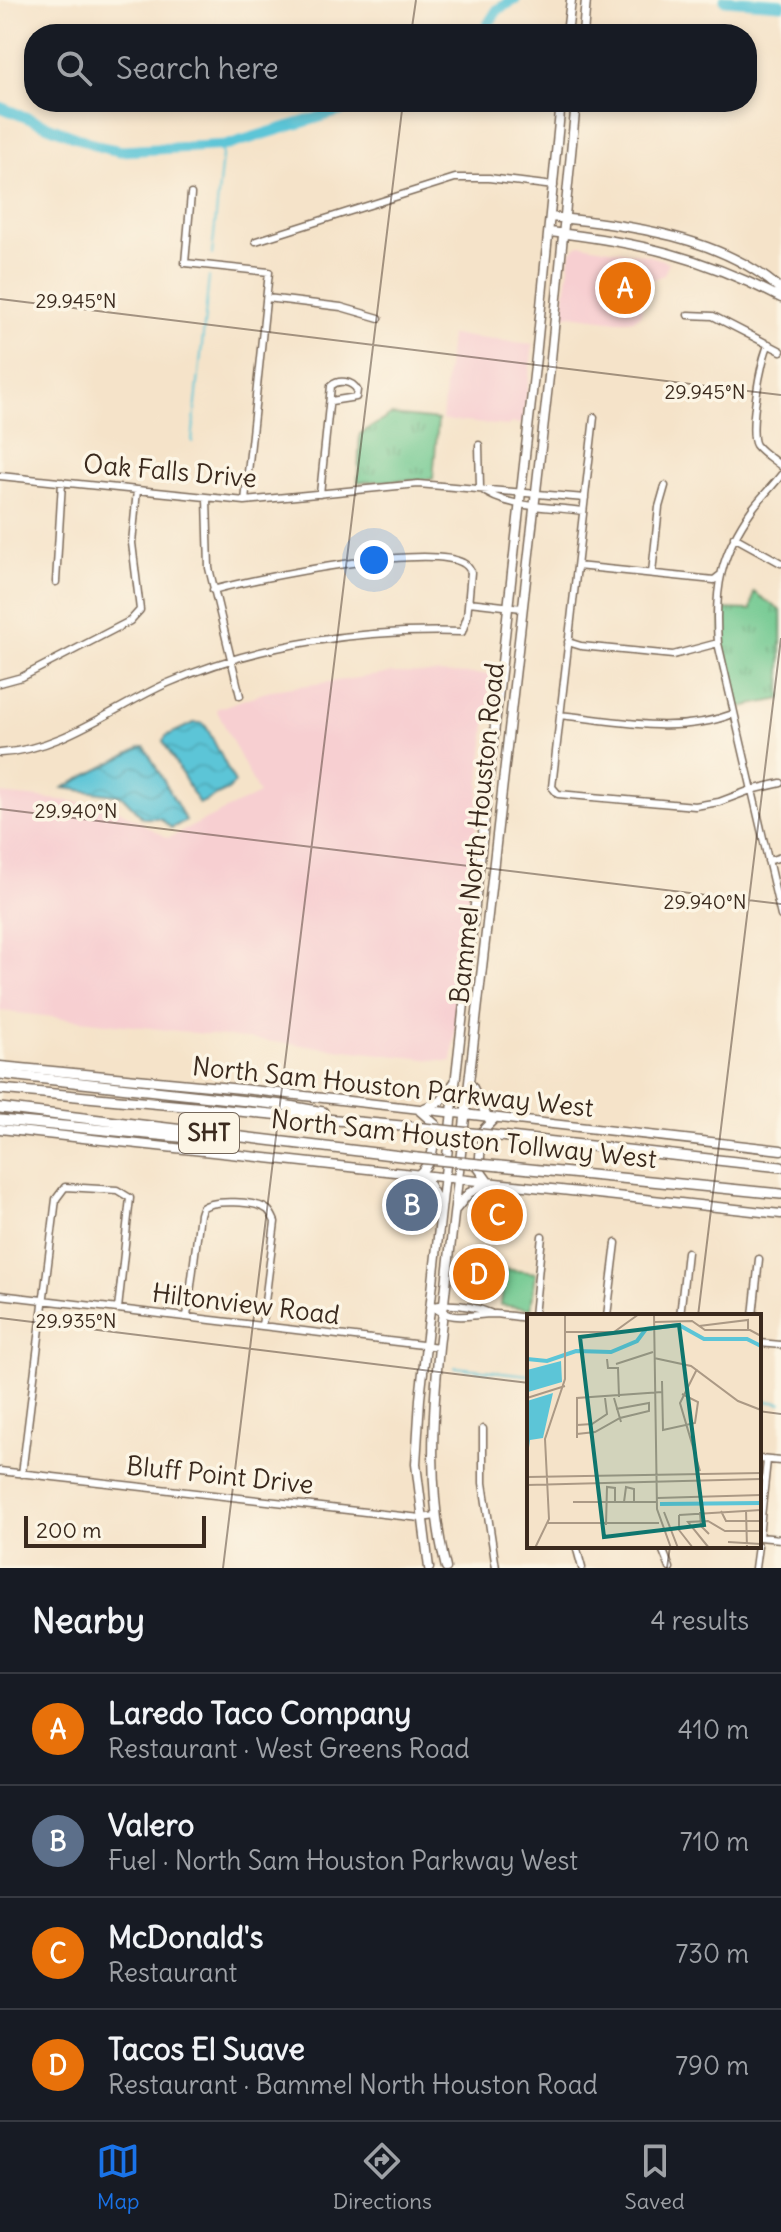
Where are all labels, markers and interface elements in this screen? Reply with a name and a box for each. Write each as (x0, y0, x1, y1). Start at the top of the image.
search box (24, 24, 757, 112)
icon: search (52, 46, 96, 90)
text: Search here (116, 49, 279, 87)
pin: A (599, 258, 651, 318)
text: 29.945°N (35, 288, 117, 313)
text: 29.945°N (664, 379, 746, 404)
street label: Oak Falls Drive (82, 446, 258, 495)
your location (354, 540, 394, 580)
street label: Bammel North Houston Road (442, 661, 511, 1005)
text: 29.940°N (35, 798, 117, 823)
text: 29.940°N (664, 889, 746, 914)
street label: North Sam Houston Parkway West (191, 1049, 596, 1124)
street label: North Sam Houston Tollway West (270, 1102, 659, 1175)
road number: SHT (179, 1113, 239, 1153)
pin: B (386, 1175, 438, 1235)
pin: C (471, 1185, 523, 1245)
pin: D (453, 1244, 505, 1304)
street label: Hiltonview Road (150, 1276, 342, 1331)
text: 29.935°N (35, 1308, 117, 1333)
inset map (527, 1314, 761, 1548)
street label: Bluff Point Drive (125, 1448, 315, 1501)
scale bar (24, 1512, 206, 1548)
text: 200 m (36, 1516, 102, 1544)
text: Nearby (32, 1599, 145, 1642)
text: 4 results (651, 1604, 749, 1637)
text: Laredo Taco Company (108, 1694, 411, 1732)
text: A (50, 1713, 66, 1746)
text: 410 m (678, 1713, 749, 1746)
text: Restaurant · West Greens Road (108, 1732, 470, 1765)
text: Valero (108, 1806, 194, 1844)
text: B (49, 1825, 67, 1858)
text: 710 m (680, 1825, 749, 1858)
text: Fuel · North Sam Houston Parkway West (108, 1844, 578, 1877)
text: McDonald's (108, 1918, 263, 1956)
text: C (49, 1937, 67, 1970)
text: 730 m (675, 1937, 749, 1970)
text: Restaurant (108, 1956, 237, 1989)
text: Tacos El Suave (108, 2030, 305, 2068)
text: D (49, 2049, 67, 2082)
text: 790 m (675, 2049, 749, 2082)
text: Restaurant · Bammel North Houston Road (108, 2068, 598, 2101)
tab: Map (96, 2139, 140, 2215)
tab: Directions (333, 2139, 432, 2215)
tab: Saved (624, 2139, 685, 2215)

